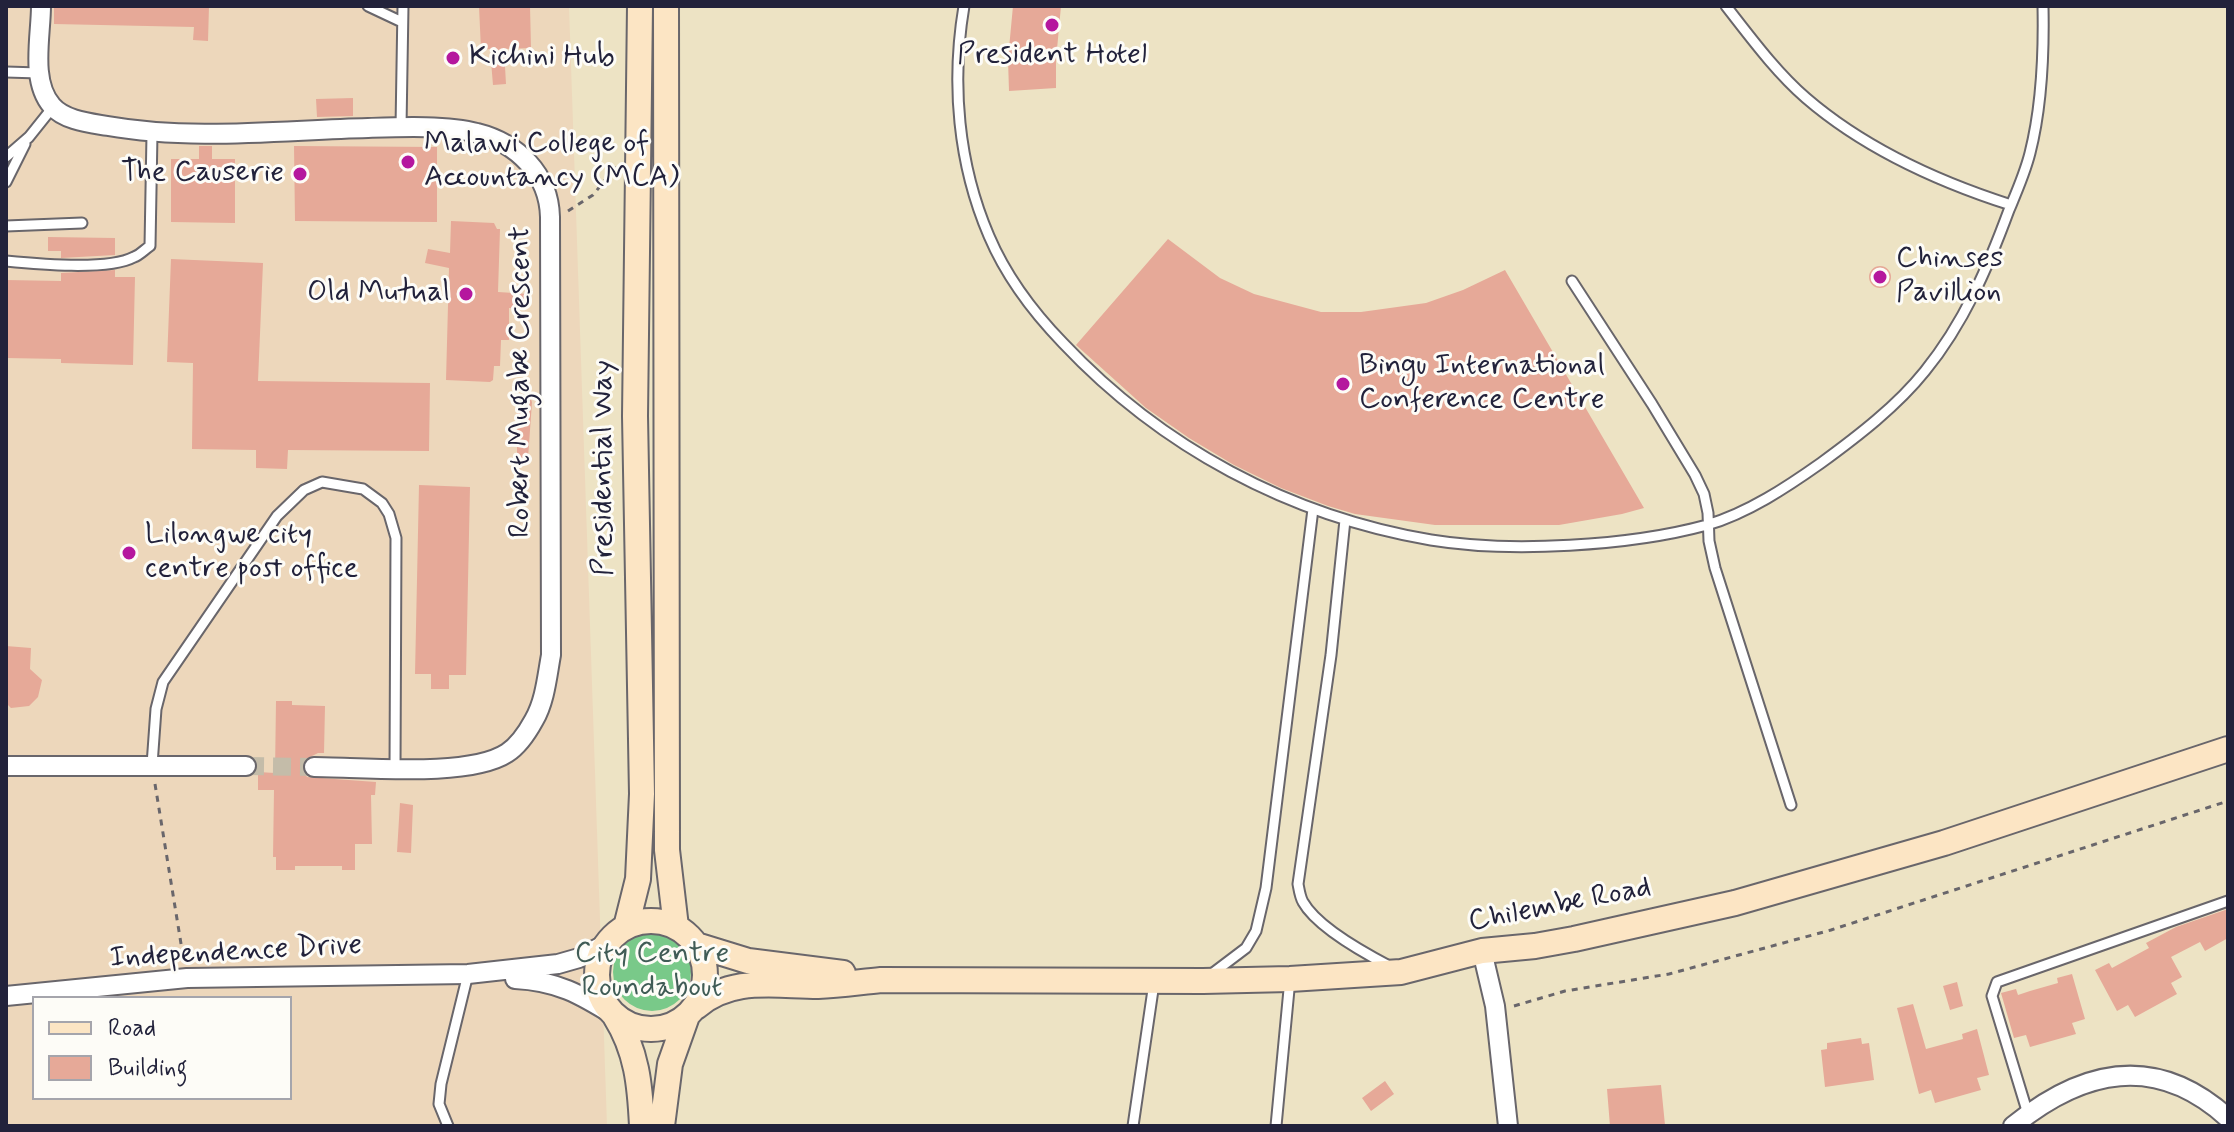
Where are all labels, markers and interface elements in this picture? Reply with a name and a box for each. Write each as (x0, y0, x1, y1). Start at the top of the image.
marker: President Hotel (1043, 16, 1061, 34)
place label: President Hotel (957, 38, 1147, 74)
place label: Kichini Hub (469, 40, 615, 76)
marker: Kichini Hub (444, 49, 462, 67)
place label: Malawi College of Accountancy (MCA) (424, 127, 679, 198)
marker: Malawi College of Accountancy (MCA) (399, 153, 417, 171)
place label: The Causerie (121, 156, 284, 192)
marker: The Causerie (291, 165, 309, 183)
street label: Robert Mugabe Crescent (504, 226, 540, 538)
place label: Chinses Pavillion (1896, 242, 2003, 312)
marker: Chinses Pavillion (1871, 268, 1889, 286)
place label: Old Mutual (307, 276, 450, 312)
marker: Old Mutual (457, 285, 475, 303)
place label: Bingu International Conference Centre (1359, 349, 1605, 420)
street label: Presidential Way (587, 360, 623, 576)
marker: Bingu International Conference Centre (1334, 375, 1352, 393)
place label: Lilongwe city centre post office (145, 518, 358, 588)
marker: Lilongwe city centre post office (120, 544, 138, 562)
street label: Chilembe Road (1466, 871, 1654, 941)
street label: Independence Drive (109, 928, 363, 978)
park label: City Centre Roundabout (575, 937, 729, 1008)
legend (32, 996, 292, 1100)
text: Road (108, 1013, 156, 1044)
text: Building (108, 1053, 188, 1084)

